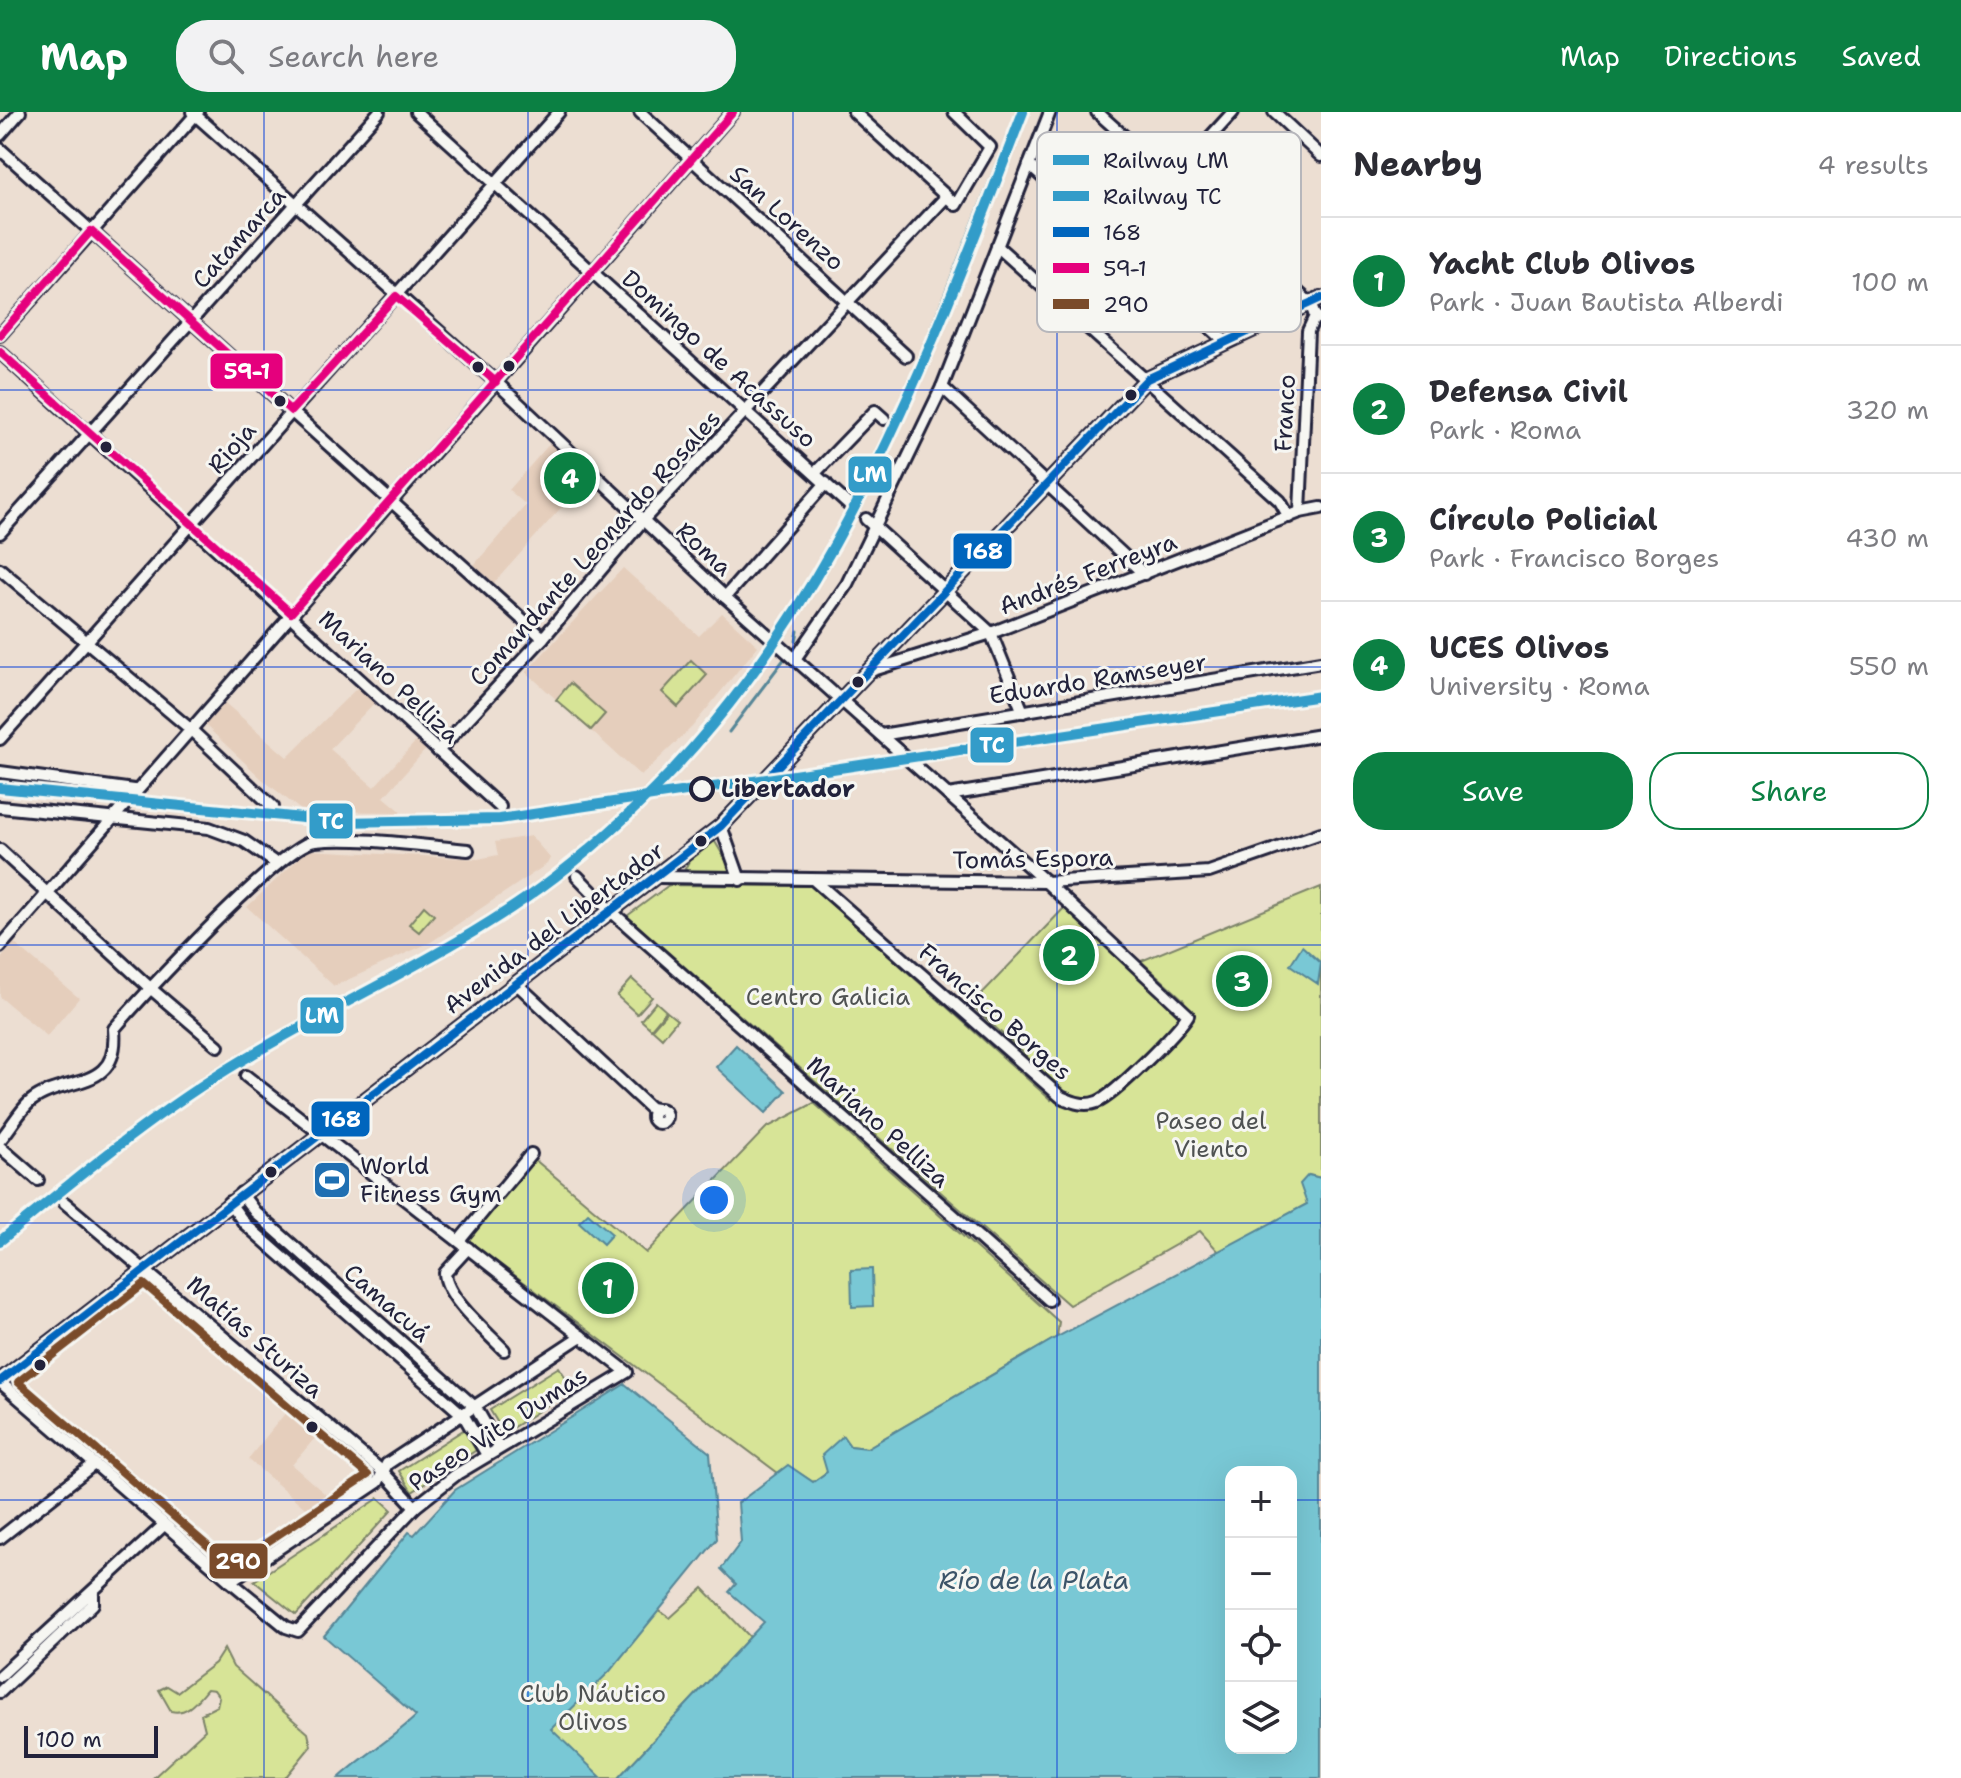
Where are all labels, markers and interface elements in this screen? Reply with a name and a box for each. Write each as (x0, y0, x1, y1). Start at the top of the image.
search box (176, 20, 736, 92)
text: Map (40, 31, 128, 82)
icon: search (204, 34, 248, 78)
text: Search here (268, 36, 439, 77)
text: Map (1560, 37, 1620, 75)
text: Directions (1664, 37, 1798, 75)
text: Saved (1842, 37, 1921, 75)
legend (1037, 132, 1301, 332)
text: Nearby (1353, 141, 1483, 187)
text: Railway LM (1103, 146, 1229, 175)
text: 4 results (1817, 147, 1929, 182)
street label: San Lorenzo (723, 158, 851, 278)
street label: Catamarca (185, 181, 293, 295)
text: Railway TC (1103, 182, 1221, 211)
text: 168 (1103, 218, 1141, 247)
text: Yacht Club Olivos (1429, 243, 1695, 284)
text: 59-1 (1103, 254, 1147, 283)
street label: Domingo de Acassuso (615, 263, 823, 455)
text: 1 (1373, 264, 1385, 299)
text: 100 m (1851, 264, 1929, 299)
text: Park · Juan Bautista Alberdi (1429, 284, 1784, 319)
text: 29O (1103, 290, 1148, 319)
line badge: 59-1 (209, 352, 284, 390)
text: 59-1 (224, 357, 270, 386)
unlabelled marker (501, 358, 517, 374)
unlabelled marker (470, 359, 486, 375)
text: Defensa Civil (1429, 371, 1628, 412)
street label: Franco (1267, 373, 1303, 453)
unlabelled marker (1123, 387, 1139, 403)
text: 2 (1370, 392, 1388, 427)
text: 320 m (1846, 392, 1929, 427)
unlabelled marker (272, 393, 288, 409)
street label: Comandante Leonardo Rosales (462, 403, 728, 693)
text: Park · Roma (1429, 412, 1581, 447)
street label: Rioja (201, 415, 263, 481)
unlabelled marker (98, 439, 114, 455)
pin: 4 (544, 448, 596, 508)
line badge: LM (847, 455, 893, 494)
text: LM (853, 460, 888, 489)
text: Círculo Policial (1429, 499, 1658, 540)
street label: Roma (669, 515, 739, 583)
text: 3 (1370, 520, 1388, 555)
text: 430 m (1845, 520, 1929, 555)
street label: Andrés Ferreyra (995, 525, 1181, 623)
line badge: 168 (952, 532, 1013, 570)
text: 168 (963, 537, 1003, 566)
text: Park · Francisco Borges (1429, 540, 1719, 575)
street label: Mariano Pelliza (311, 603, 467, 751)
text: UCES Olivos (1429, 627, 1609, 668)
street label: Eduardo Ramseyer (987, 646, 1209, 712)
text: 4 (1370, 648, 1388, 683)
text: 550 m (1849, 648, 1929, 683)
text: University · Roma (1429, 668, 1650, 703)
unlabelled marker (850, 674, 866, 690)
line badge: TC (969, 726, 1015, 764)
text: TC (979, 731, 1005, 760)
button: Save (1353, 752, 1633, 830)
button: Share (1649, 752, 1929, 830)
place label: Libertador (721, 773, 855, 805)
marker: Libertador (690, 777, 714, 801)
line badge: TC (308, 802, 354, 840)
text: TC (318, 807, 344, 836)
unlabelled marker (693, 833, 709, 849)
street label: Avenida del Libertador (437, 835, 671, 1021)
street label: Tomás Espora (952, 842, 1114, 876)
pin: 2 (1043, 925, 1095, 985)
street label: Francisco Borges (912, 936, 1078, 1088)
pin: 3 (1216, 951, 1268, 1011)
park label: Centro Galicia (746, 981, 910, 1013)
line badge: LM (299, 996, 345, 1035)
text: LM (305, 1001, 340, 1030)
street label: Mariano Pelliza (800, 1049, 956, 1195)
line badge: 168 (310, 1100, 371, 1138)
text: 168 (321, 1105, 361, 1134)
park label: Paseo del Viento (1156, 1105, 1267, 1165)
place label: World Fitness Gym (360, 1150, 502, 1210)
sports icon: World Fitness Gym (311, 1159, 353, 1201)
unlabelled marker (263, 1164, 279, 1180)
your location (694, 1180, 734, 1220)
street label: Camacuá (337, 1257, 437, 1349)
pin: 1 (582, 1258, 634, 1318)
street label: Matías Sturiza (180, 1269, 330, 1405)
unlabelled marker (32, 1357, 48, 1373)
street label: Paseo Vito Dumas (402, 1359, 594, 1499)
unlabelled marker (304, 1419, 320, 1435)
map controls (1225, 1466, 1297, 1754)
button: + (1225, 1466, 1297, 1538)
button: − (1225, 1538, 1297, 1610)
line badge: 29O (208, 1542, 269, 1580)
text: 29O (215, 1547, 261, 1576)
water label: Río de la Plata (939, 1562, 1129, 1597)
button: locate (1225, 1610, 1297, 1682)
park label: Club Náutico Olivos (520, 1678, 666, 1738)
button: layers (1225, 1682, 1297, 1754)
scale bar (24, 1722, 158, 1758)
text: 100 m (36, 1725, 102, 1754)

